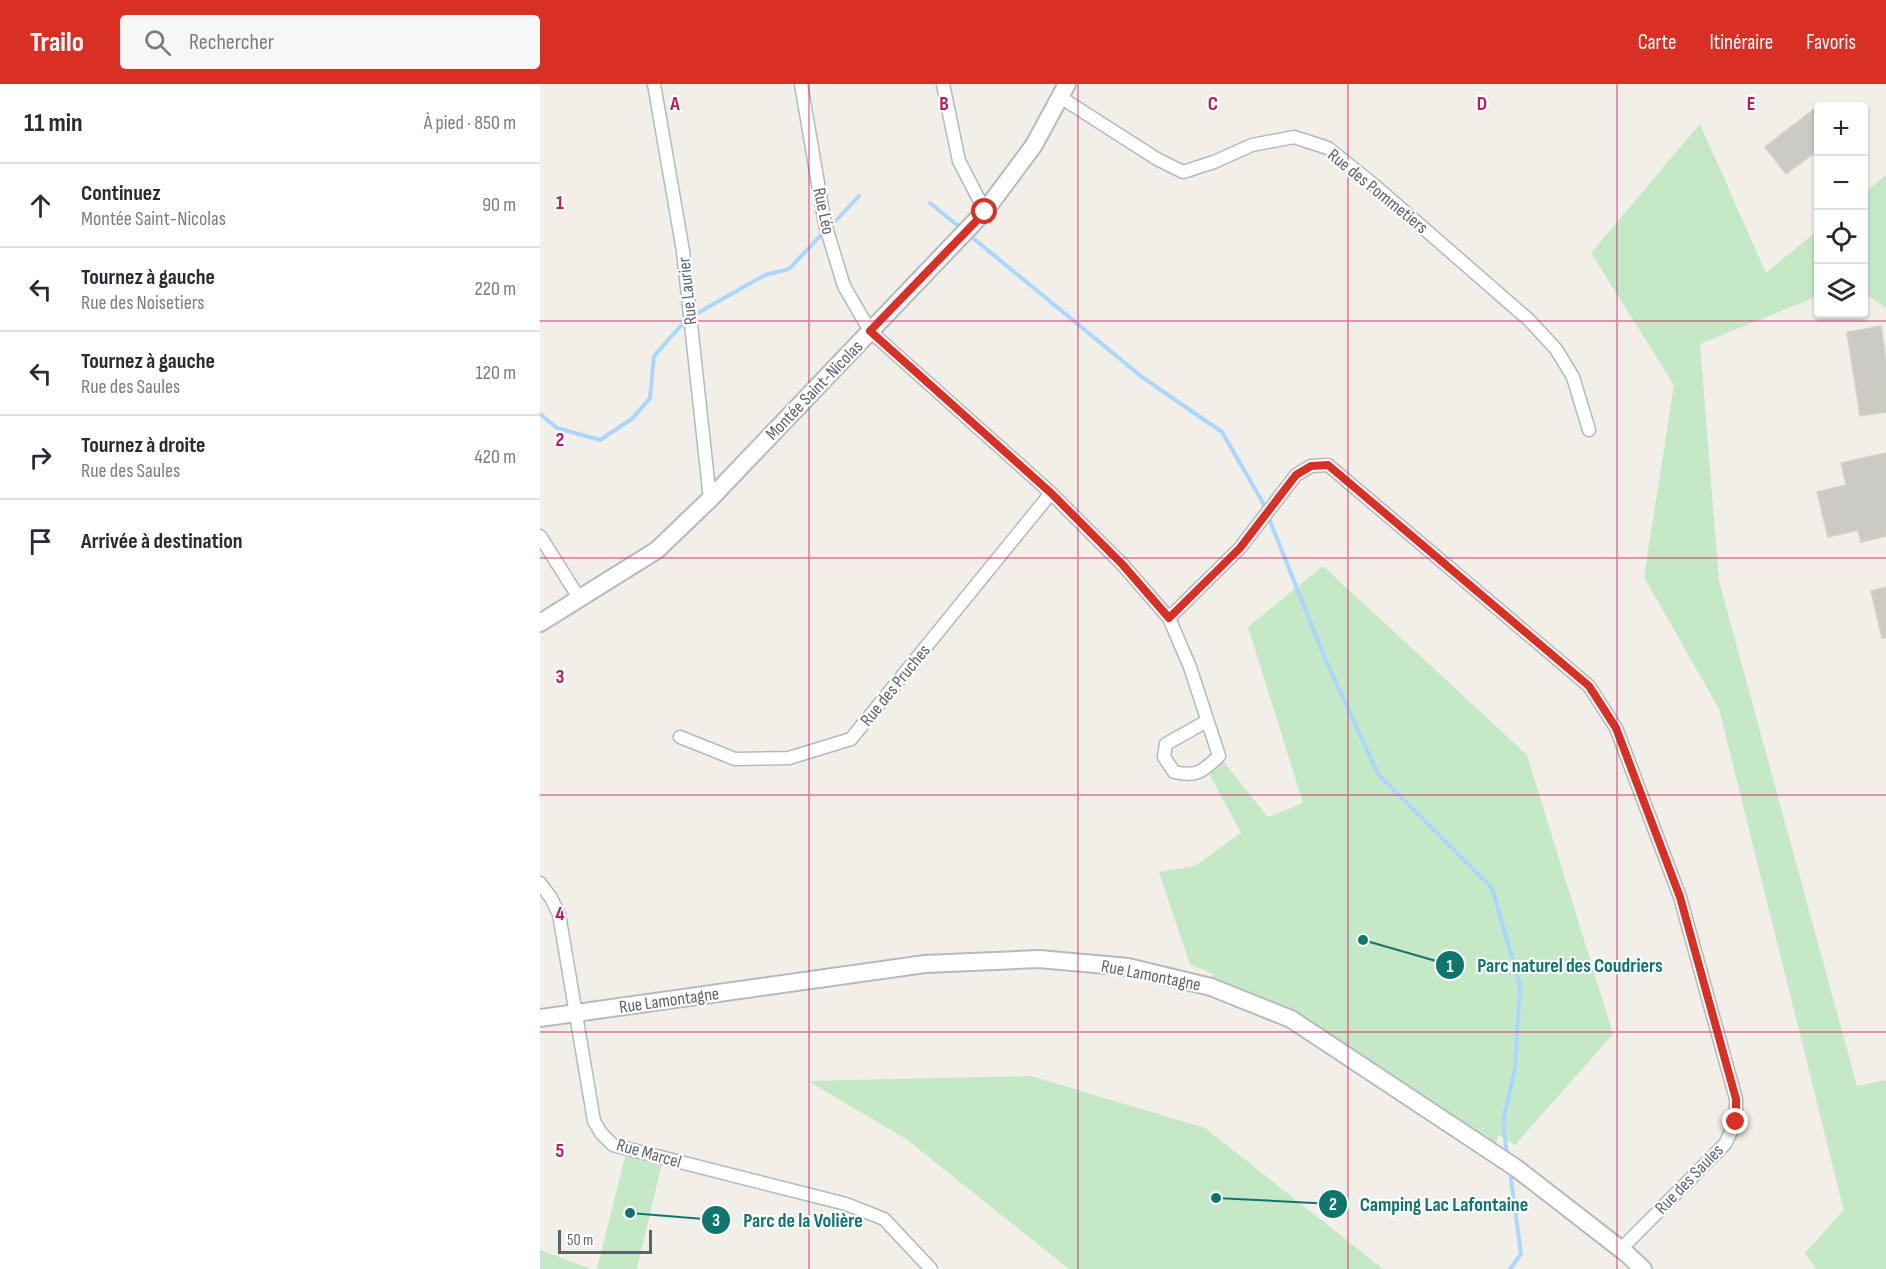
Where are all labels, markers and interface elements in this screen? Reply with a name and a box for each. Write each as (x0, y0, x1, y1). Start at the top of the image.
search box (120, 15, 540, 69)
text: Trailo (30, 26, 84, 59)
icon: search (141, 26, 174, 59)
text: Rechercher (189, 29, 274, 56)
text: Carte (1638, 30, 1677, 55)
text: Itinéraire (1710, 30, 1773, 55)
text: Favoris (1806, 30, 1856, 55)
text: A (669, 92, 680, 116)
text: B (939, 92, 949, 116)
text: C (1208, 92, 1218, 116)
text: D (1477, 92, 1487, 116)
text: E (1747, 92, 1755, 116)
map controls (1814, 102, 1868, 318)
button: + (1814, 102, 1868, 156)
text: 11 min (24, 108, 83, 139)
text: À pied · 850 m (424, 111, 516, 135)
street label: Rue des Pommetiers (1323, 145, 1432, 238)
button: − (1814, 156, 1868, 210)
text: Continuez (81, 180, 161, 207)
street label: Rue Léo (808, 186, 839, 236)
icon: ahead (24, 189, 57, 222)
text: 1 (556, 191, 564, 215)
text: 90 m (482, 193, 516, 217)
route start (971, 198, 997, 224)
text: Montée Saint-Nicolas (81, 207, 226, 231)
button: locate (1814, 210, 1868, 264)
street label: Rue Laurier (674, 256, 701, 326)
text: Tournez à gauche (81, 264, 215, 291)
button: layers (1814, 264, 1868, 318)
icon: left (24, 273, 57, 306)
text: 220 m (475, 277, 516, 301)
text: Rue des Noisetiers (81, 291, 204, 315)
street label: Montée Saint-Nicolas (761, 336, 867, 445)
text: Tournez à gauche (81, 348, 215, 375)
icon: left (24, 357, 57, 390)
text: 120 m (476, 361, 516, 385)
text: Rue des Saules (81, 375, 180, 399)
text: 2 (556, 428, 564, 452)
text: Tournez à droite (81, 432, 206, 459)
icon: right (24, 441, 57, 474)
text: 420 m (474, 445, 516, 469)
text: Rue des Saules (81, 459, 180, 483)
icon: arrive (24, 525, 57, 558)
text: Arrivée à destination (81, 528, 243, 555)
street label: Rue des Pruches (856, 640, 935, 730)
text: 3 (556, 665, 565, 689)
text: 4 (555, 902, 565, 926)
callout: Parc naturel des Coudriers (1435, 946, 1675, 984)
text: Parc naturel des Coudriers (1477, 954, 1663, 978)
street label: Rue Lamontagne (1099, 956, 1202, 995)
text: 1 (1446, 956, 1454, 977)
street label: Rue Lamontagne (618, 983, 720, 1018)
route end (1722, 1108, 1748, 1134)
street label: Rue Marcel (614, 1134, 684, 1173)
text: 5 (556, 1139, 565, 1163)
street label: Rue des Saules (1651, 1140, 1728, 1219)
callout: Camping Lac Lafontaine (1318, 1185, 1541, 1223)
text: Camping Lac Lafontaine (1360, 1193, 1528, 1217)
text: 2 (1329, 1194, 1337, 1215)
callout: Parc de la Volière (701, 1201, 874, 1239)
text: Parc de la Volière (743, 1209, 863, 1233)
text: 3 (712, 1210, 720, 1231)
scale bar (558, 1227, 652, 1254)
text: 50 m (567, 1231, 593, 1250)

